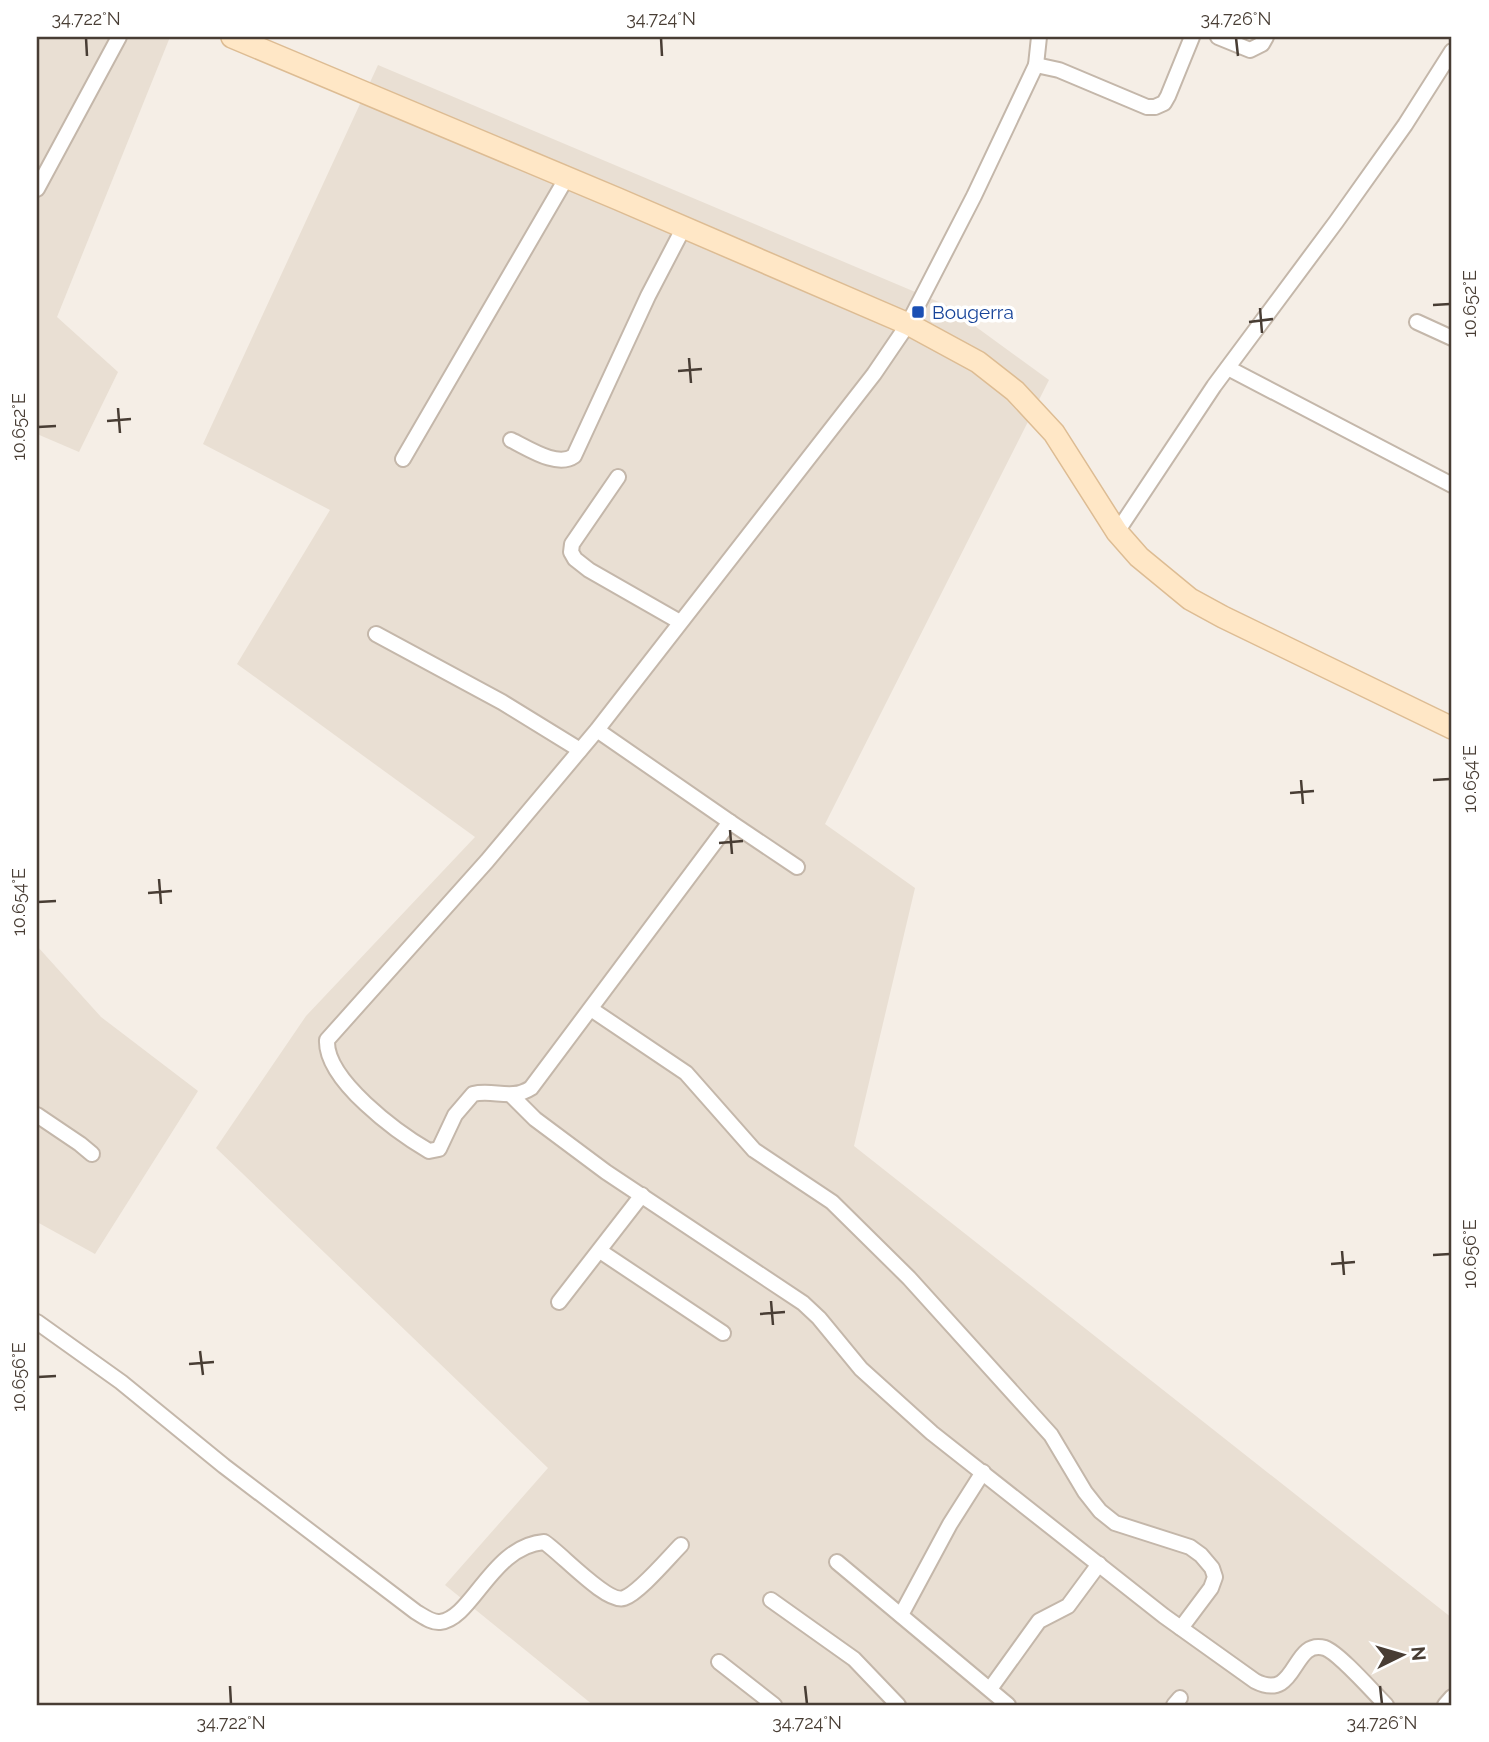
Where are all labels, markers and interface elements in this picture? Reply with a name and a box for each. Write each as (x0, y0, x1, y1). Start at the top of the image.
text: 34.722°N (51, 8, 121, 29)
text: 34.724°N (626, 8, 696, 29)
text: 34.726°N (1201, 8, 1271, 29)
text: 10.652°E (1459, 270, 1480, 338)
place label: Bougerra (932, 301, 1014, 323)
marker: Bougerra (910, 304, 926, 320)
text: 10.652°E (8, 393, 29, 461)
text: 10.654°E (1459, 745, 1480, 813)
text: 10.654°E (8, 868, 29, 936)
text: 10.656°E (1459, 1219, 1480, 1289)
text: 10.656°E (8, 1342, 29, 1412)
north arrow (1366, 1620, 1436, 1690)
text: N (1407, 1645, 1431, 1662)
text: 34.722°N (196, 1712, 266, 1733)
text: 34.724°N (772, 1712, 842, 1733)
text: 34.726°N (1347, 1712, 1417, 1733)

